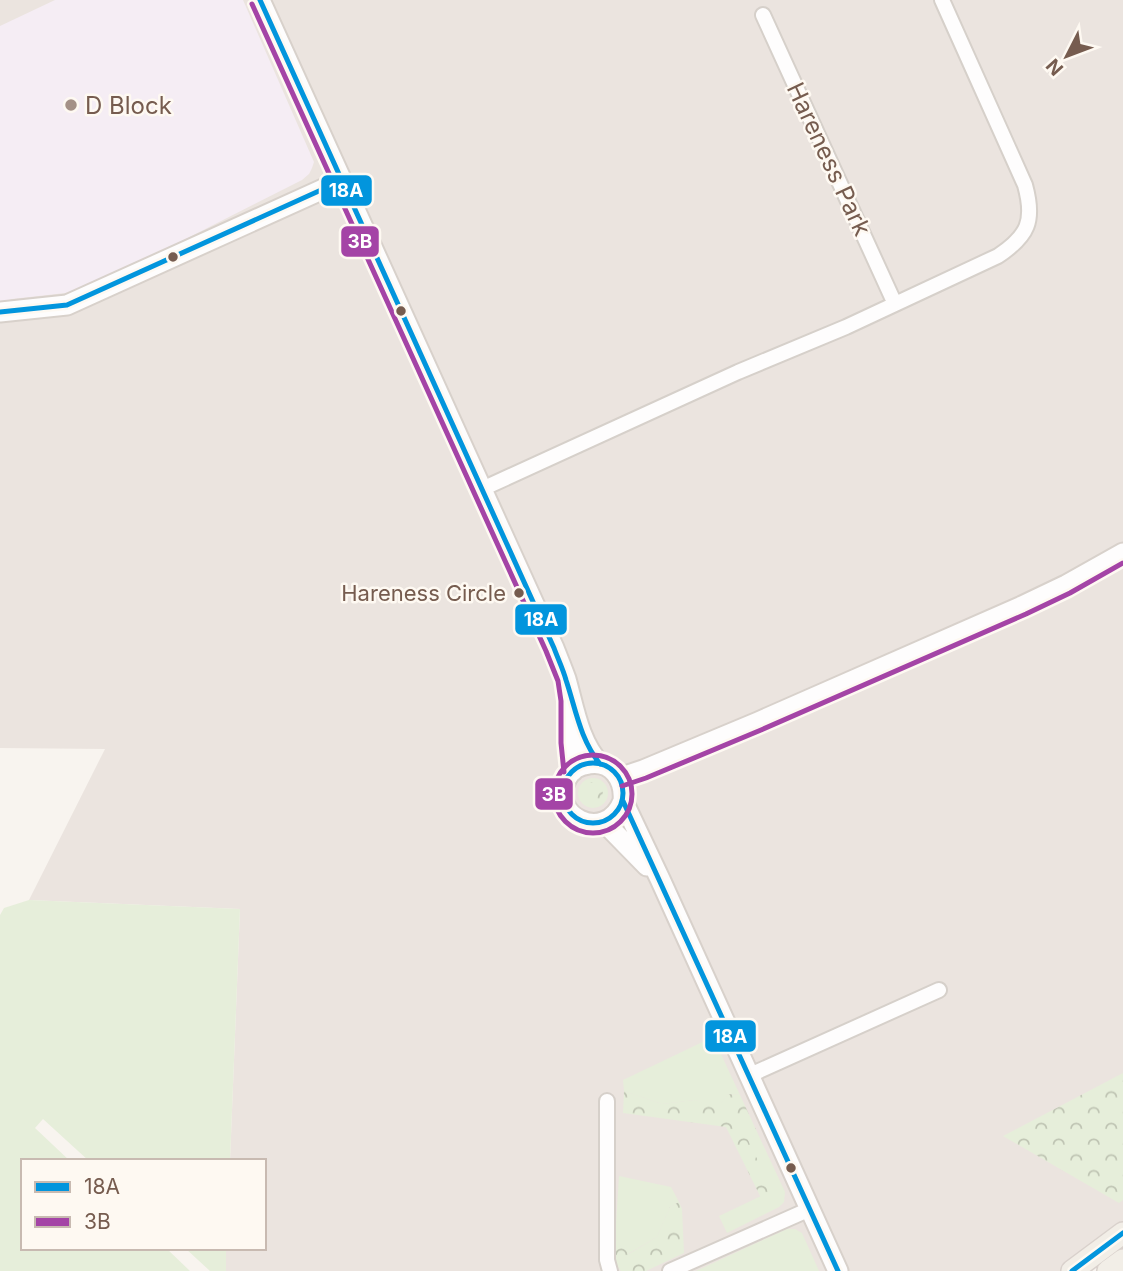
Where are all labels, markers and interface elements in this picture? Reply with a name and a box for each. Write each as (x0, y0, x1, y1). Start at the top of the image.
north arrow (1032, 21, 1102, 91)
text: N (1041, 54, 1068, 80)
street label: Hareness Park (781, 78, 877, 240)
place label: D Block (85, 91, 172, 120)
marker: D Block (63, 97, 79, 113)
line badge: 18A (320, 174, 373, 207)
text: 18A (329, 179, 363, 202)
line badge: 3B (340, 225, 380, 258)
text: 3B (348, 230, 372, 253)
unlabelled marker (166, 250, 180, 264)
unlabelled marker (394, 304, 408, 318)
place label: Hareness Circle (341, 580, 506, 606)
marker: Hareness Circle (512, 586, 526, 600)
line badge: 18A (514, 603, 568, 636)
text: 18A (524, 608, 558, 631)
line badge: 3B (534, 777, 574, 811)
text: 3B (542, 783, 566, 806)
line badge: 18A (704, 1019, 757, 1053)
text: 18A (713, 1025, 747, 1048)
legend (21, 1159, 266, 1250)
unlabelled marker (784, 1161, 798, 1175)
text: 18A (84, 1174, 120, 1199)
text: 3B (84, 1209, 111, 1234)

